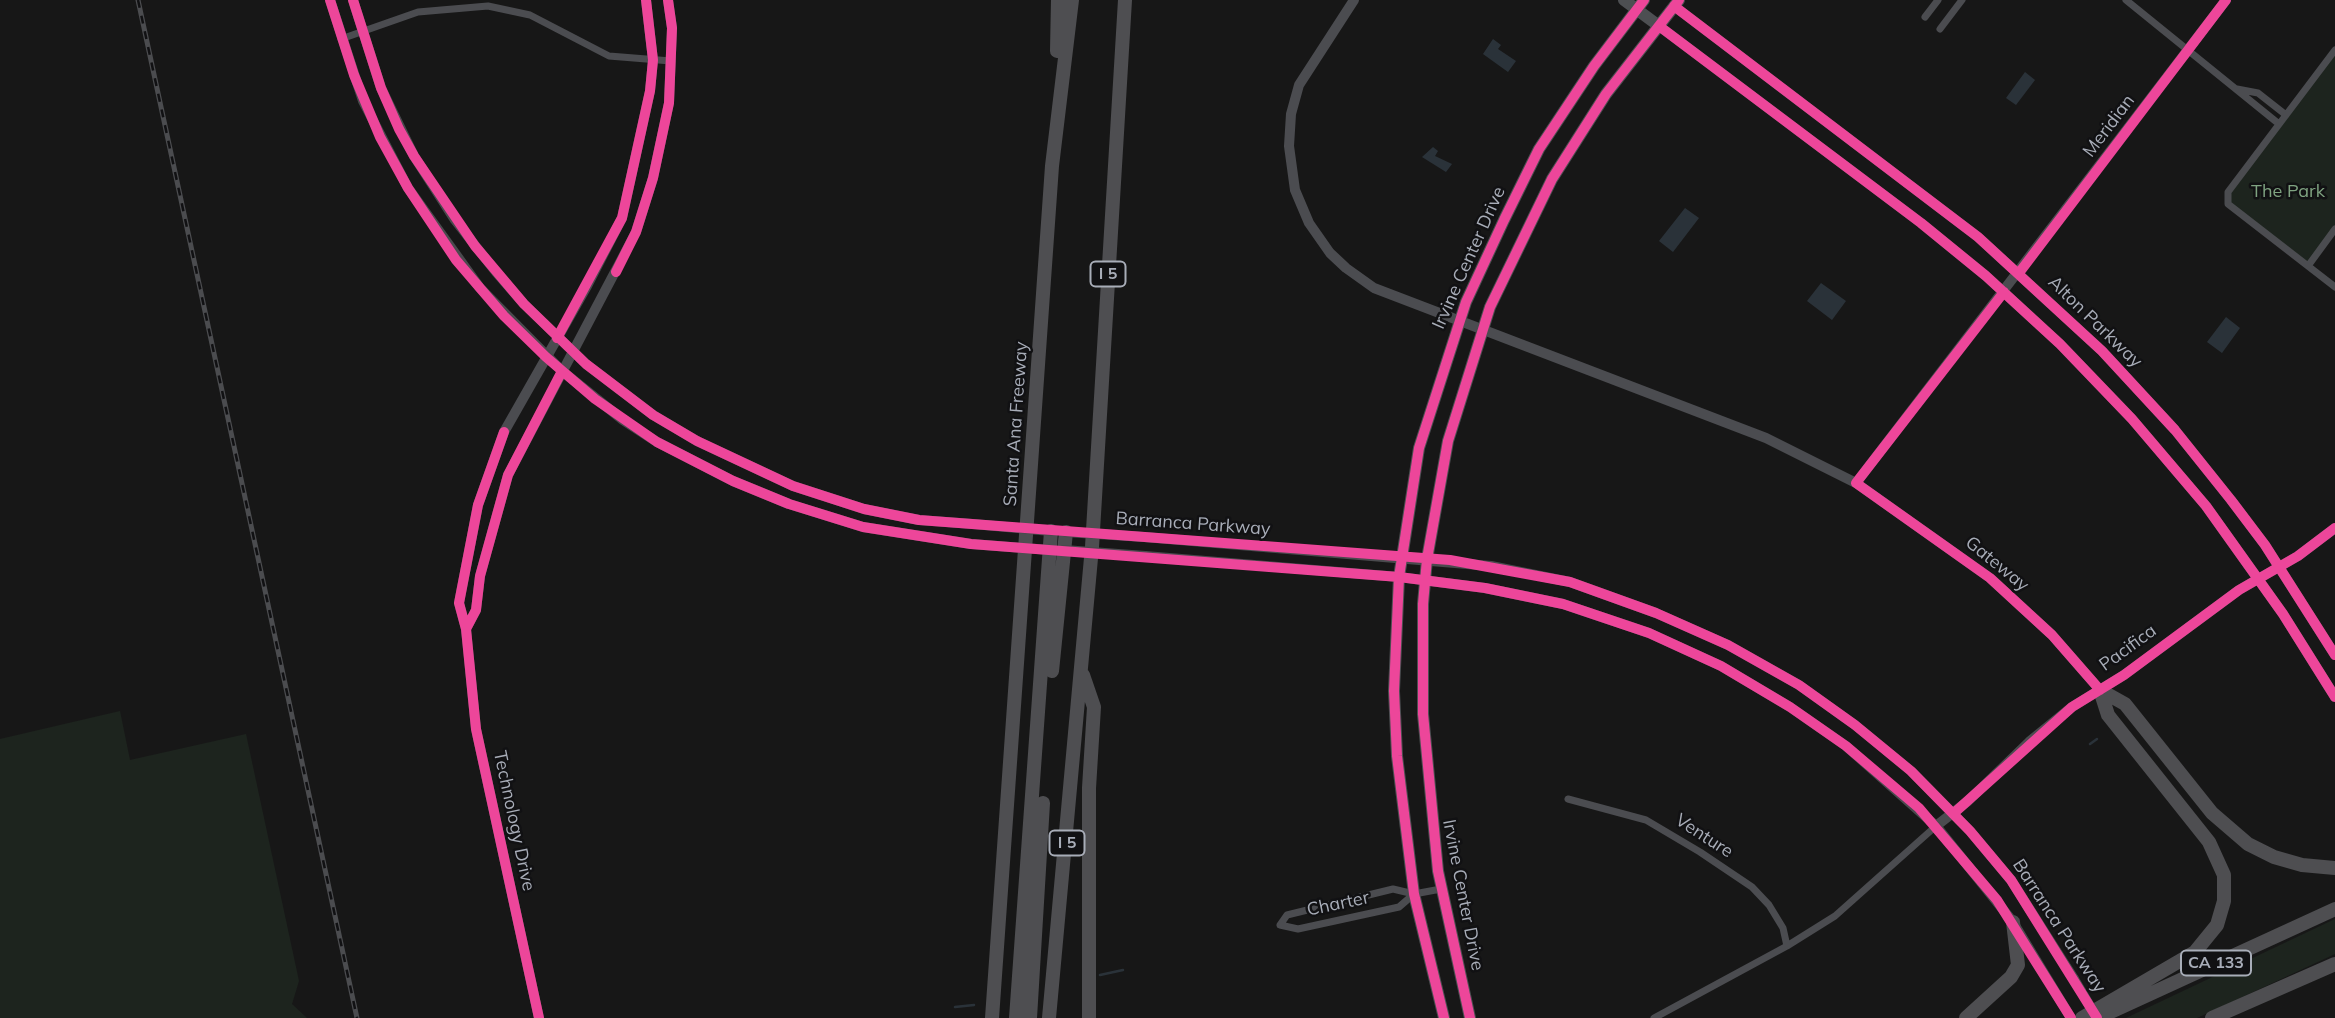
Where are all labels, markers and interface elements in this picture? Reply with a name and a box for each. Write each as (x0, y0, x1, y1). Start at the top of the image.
street label: Meridian (2079, 91, 2139, 161)
park label: The Park (2251, 181, 2325, 203)
street label: Irvine Center Drive (1428, 184, 1510, 332)
road number: I 5 (1090, 262, 1126, 286)
street label: Alton Parkway (2043, 272, 2147, 372)
street label: Santa Ana Freeway (999, 341, 1033, 507)
street label: Barranca Parkway (1115, 508, 1271, 540)
street label: Gateway (1961, 532, 2033, 596)
street label: Pacifica (2095, 620, 2161, 676)
street label: Technology Drive (489, 749, 539, 893)
street label: Venture (1671, 809, 1737, 863)
street label: Irvine Center Drive (1438, 818, 1488, 972)
road number: I 5 (1050, 830, 1084, 856)
street label: Barranca Parkway (2008, 855, 2110, 997)
street label: Charter (1305, 887, 1371, 921)
road number: CA 133 (2181, 951, 2251, 976)

